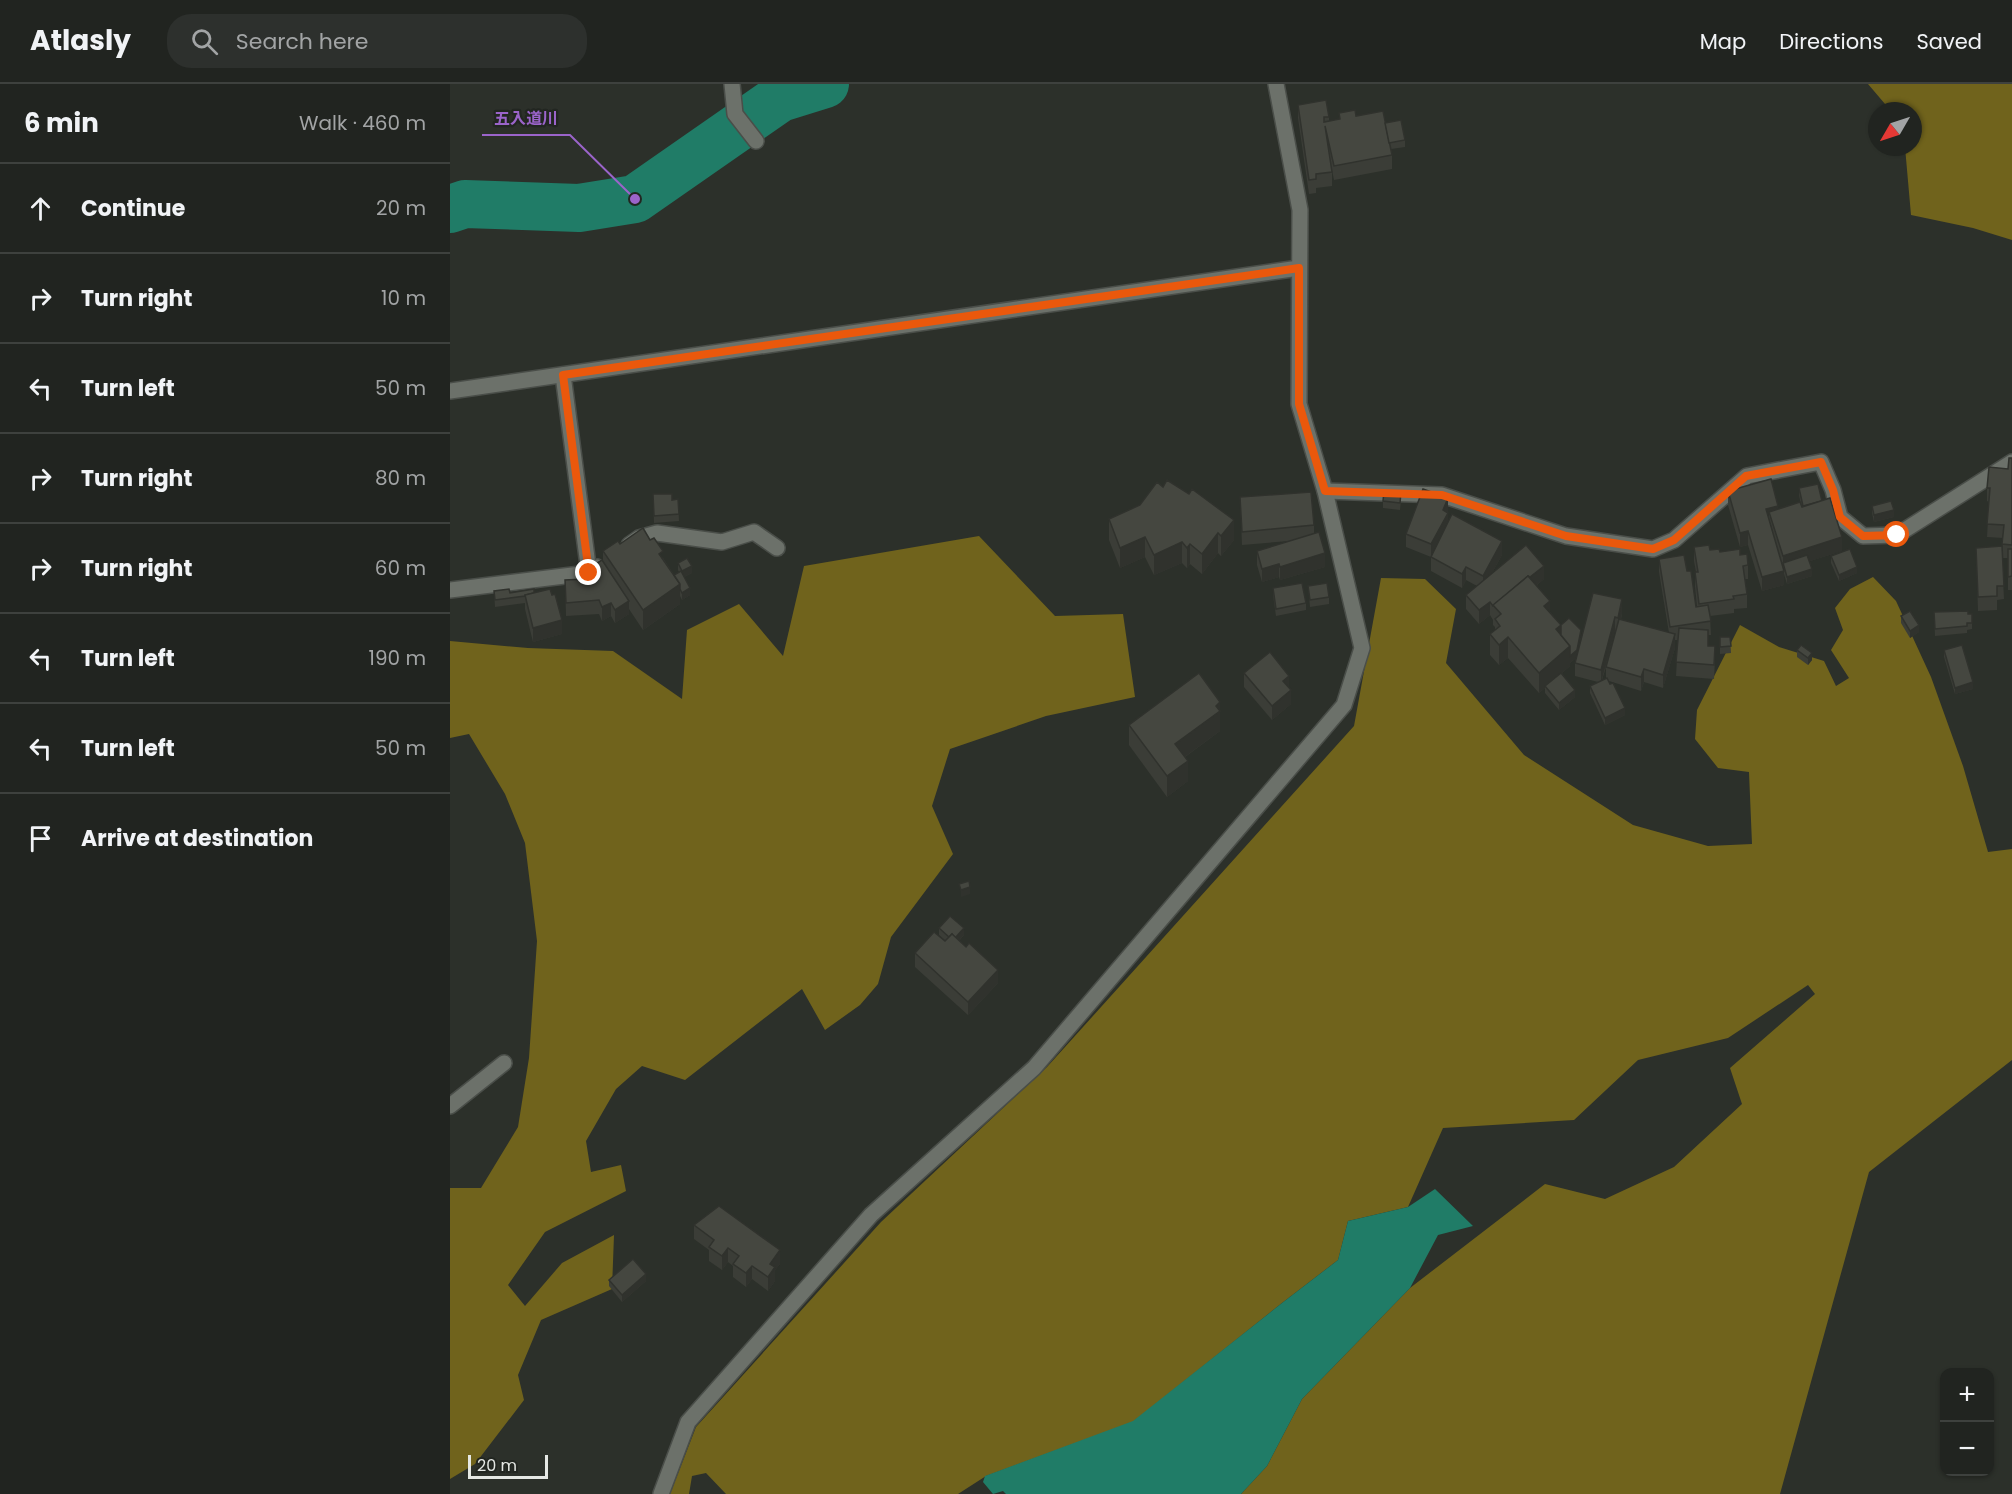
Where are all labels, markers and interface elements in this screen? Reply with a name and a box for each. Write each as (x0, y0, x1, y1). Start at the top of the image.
search box (167, 14, 587, 68)
text: Atlasly (30, 21, 131, 60)
icon: search (188, 25, 221, 58)
text: Search here (236, 26, 368, 57)
text: Map (1700, 27, 1746, 56)
text: Directions (1779, 27, 1883, 56)
text: Saved (1916, 27, 1982, 56)
callout: 五入道川 (482, 101, 570, 135)
north arrow (1868, 102, 1922, 156)
text: 6 min (24, 105, 99, 141)
text: 五入道川 (494, 107, 558, 130)
text: Walk · 460 m (299, 109, 426, 137)
icon: ahead (24, 192, 57, 225)
text: Continue (81, 193, 185, 224)
text: 20 m (376, 194, 426, 222)
icon: right (24, 282, 57, 315)
text: Turn right (81, 283, 192, 314)
text: 10 m (381, 284, 426, 312)
icon: left (24, 372, 57, 405)
text: Turn left (81, 373, 175, 404)
text: 50 m (375, 374, 426, 402)
icon: right (24, 462, 57, 495)
text: Turn right (81, 463, 192, 494)
text: 80 m (375, 464, 426, 492)
route start (1883, 521, 1909, 547)
icon: right (24, 552, 57, 585)
text: Turn right (81, 553, 192, 584)
text: 60 m (375, 554, 426, 582)
route end (575, 559, 601, 585)
icon: left (24, 642, 57, 675)
text: Turn left (81, 643, 175, 674)
text: 190 m (369, 644, 426, 672)
icon: left (24, 732, 57, 765)
text: Turn left (81, 733, 175, 764)
text: 50 m (375, 734, 426, 762)
icon: arrive (24, 822, 57, 855)
text: Arrive at destination (81, 823, 313, 854)
map controls (1940, 1368, 1994, 1476)
button: + (1940, 1368, 1994, 1422)
button: − (1940, 1422, 1994, 1476)
scale bar (468, 1452, 548, 1480)
text: 20 m (477, 1454, 517, 1477)

